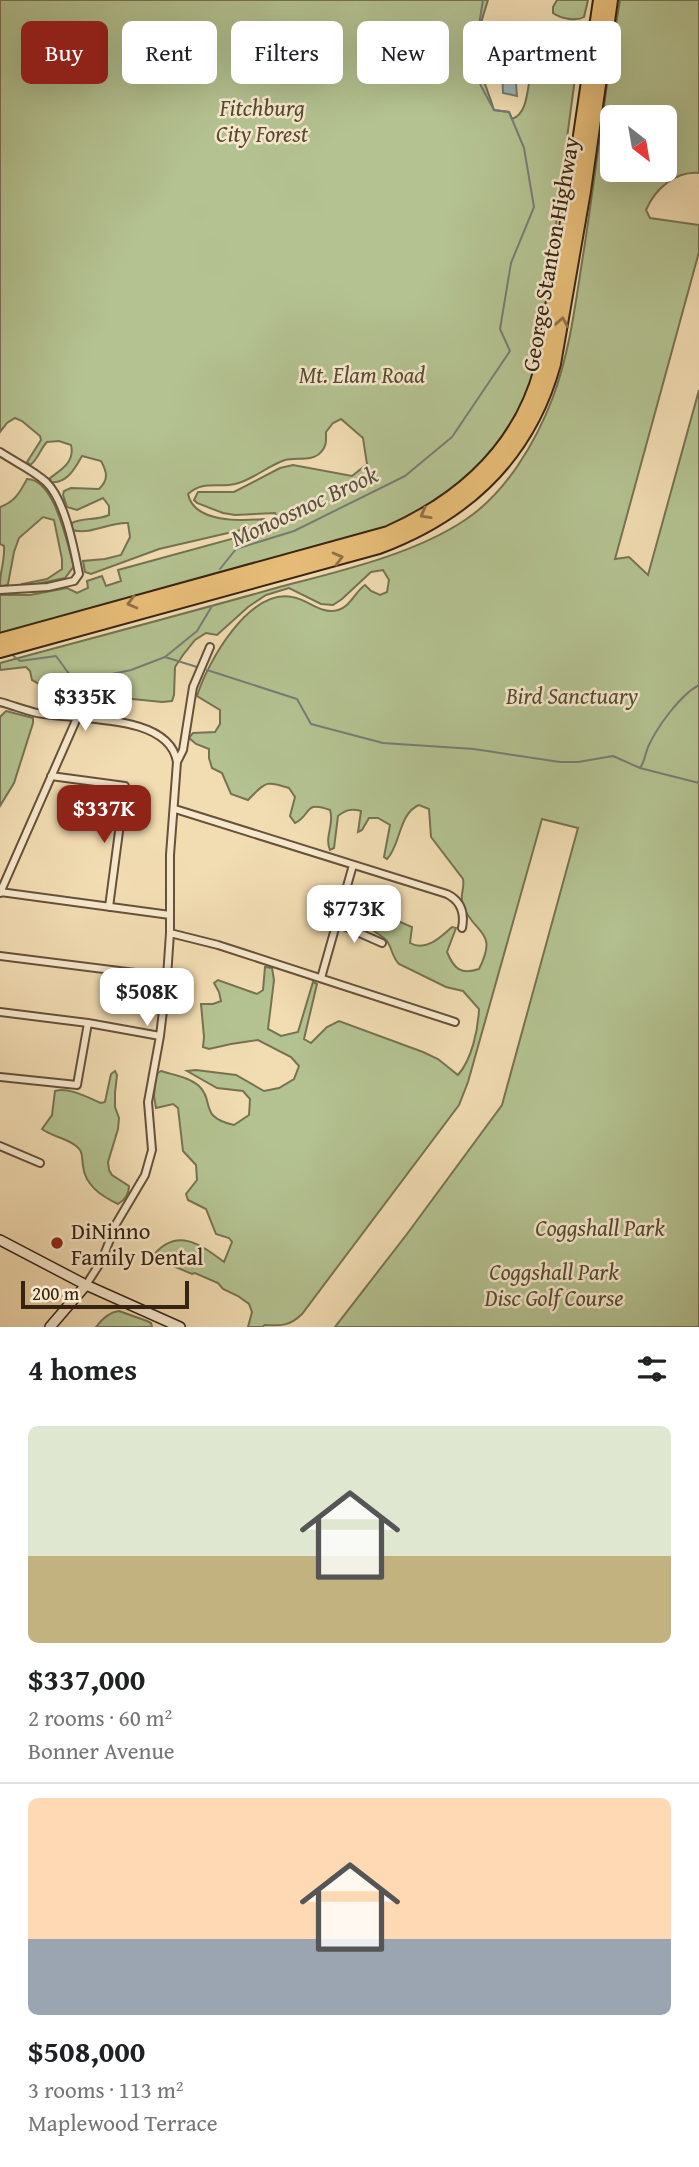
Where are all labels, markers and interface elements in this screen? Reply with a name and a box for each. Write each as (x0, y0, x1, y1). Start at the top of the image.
chip: Buy (21, 21, 108, 84)
chip: Rent (122, 21, 217, 84)
chip: Filters (231, 21, 343, 84)
chip: New (357, 21, 449, 84)
chip: Apartment (463, 21, 621, 84)
park label: Fitchburg City Forest (216, 91, 309, 150)
north arrow (600, 105, 677, 182)
map controls (600, 105, 677, 182)
street label: George Stanton Highway (513, 133, 587, 374)
one-way arrow (554, 316, 569, 328)
park label: Mt. Elam Road (299, 358, 425, 391)
water label: Monoosnoc Brook (225, 457, 384, 555)
one-way arrow (420, 506, 432, 519)
one-way arrow (331, 552, 343, 567)
one-way arrow (126, 594, 138, 609)
pin: $335K (36, 674, 134, 733)
text: $335K (54, 679, 116, 712)
park label: Bird Sanctuary (505, 679, 638, 712)
pin: $337K (55, 786, 153, 845)
text: $337K (73, 791, 135, 824)
pin: $773K (305, 886, 403, 945)
text: $773K (323, 891, 385, 924)
pin: $508K (98, 968, 196, 1028)
text: $508K (116, 974, 178, 1007)
park label: Coggshall Park (535, 1211, 665, 1244)
place label: DiNinno Family Dental (71, 1214, 204, 1273)
marker: DiNinno Family Dental (49, 1235, 65, 1251)
park label: Coggshall Park Disc Golf Course (484, 1255, 623, 1314)
scale bar (21, 1278, 189, 1310)
text: 200 m (32, 1279, 79, 1307)
text: 4 homes (28, 1347, 137, 1391)
icon: filters (633, 1350, 671, 1388)
icon: home (287, 1472, 413, 1598)
text: $337,000 (28, 1657, 145, 1701)
text: 2 rooms · 60 m² (28, 1701, 172, 1734)
text: Bonner Avenue (28, 1734, 175, 1767)
icon: home (287, 1844, 413, 1970)
text: $508,000 (28, 2029, 145, 2073)
text: 3 rooms · 113 m² (28, 2073, 183, 2106)
text: Maplewood Terrace (28, 2106, 218, 2139)

